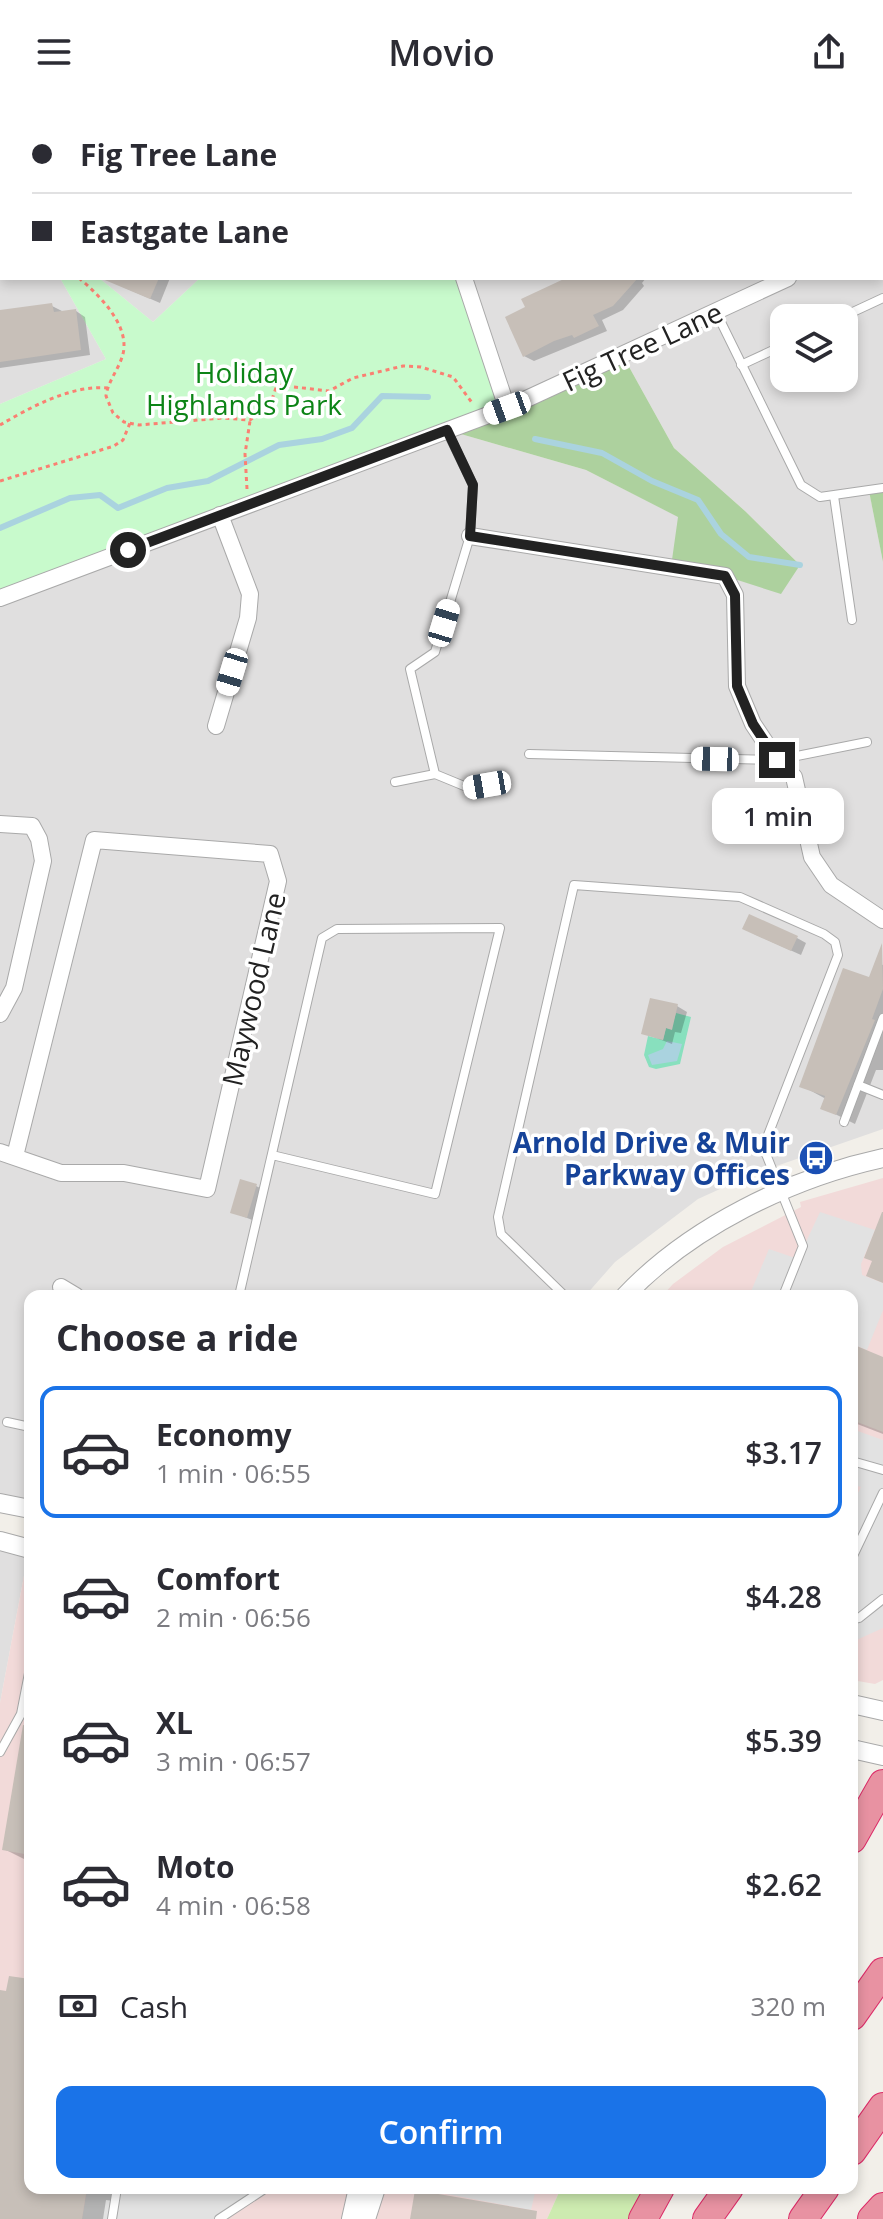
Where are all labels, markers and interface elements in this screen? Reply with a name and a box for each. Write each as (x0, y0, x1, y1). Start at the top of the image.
text: Movio (388, 28, 495, 77)
icon: menu (32, 30, 76, 74)
icon: share (807, 30, 851, 74)
text: Fig Tree Lane (80, 134, 277, 175)
text: Eastgate Lane (80, 211, 289, 252)
street label: Fig Tree Lane (556, 292, 728, 400)
map controls (770, 304, 858, 392)
button: layers (770, 304, 858, 392)
park label: Holiday Highlands Park (146, 353, 342, 423)
car (480, 389, 534, 427)
route start (110, 532, 146, 568)
car (426, 597, 462, 649)
car (214, 646, 250, 698)
route end (759, 742, 795, 778)
car (691, 747, 739, 771)
car (461, 769, 513, 801)
callout: 1 min (711, 788, 843, 844)
text: 1 min (743, 798, 813, 834)
street label: Maywood Lane (212, 888, 294, 1090)
place label: Arnold Drive & Muir Parkway Offices (513, 1123, 790, 1193)
bus stop icon: Arnold Drive & Muir Parkway Offices (797, 1139, 835, 1177)
text: Choose a ride (56, 1313, 298, 1362)
text: Economy (156, 1414, 292, 1455)
icon: car (60, 1416, 132, 1488)
text: $3.17 (745, 1432, 822, 1473)
text: 1 min · 06:55 (156, 1455, 311, 1491)
text: Comfort (156, 1558, 280, 1599)
icon: car (60, 1560, 132, 1632)
text: $4.28 (745, 1576, 822, 1617)
text: 2 min · 06:56 (156, 1599, 311, 1635)
text: XL (156, 1702, 193, 1743)
icon: car (60, 1704, 132, 1776)
text: $5.39 (745, 1720, 822, 1761)
text: 3 min · 06:57 (156, 1743, 311, 1779)
text: Moto (156, 1846, 234, 1887)
icon: car (60, 1848, 132, 1920)
text: $2.62 (745, 1864, 822, 1905)
text: 4 min · 06:58 (156, 1887, 311, 1923)
icon: cash (56, 1984, 100, 2028)
text: Cash (120, 1986, 188, 2027)
text: 320 m (751, 1988, 826, 2024)
button: Confirm (56, 2086, 826, 2178)

